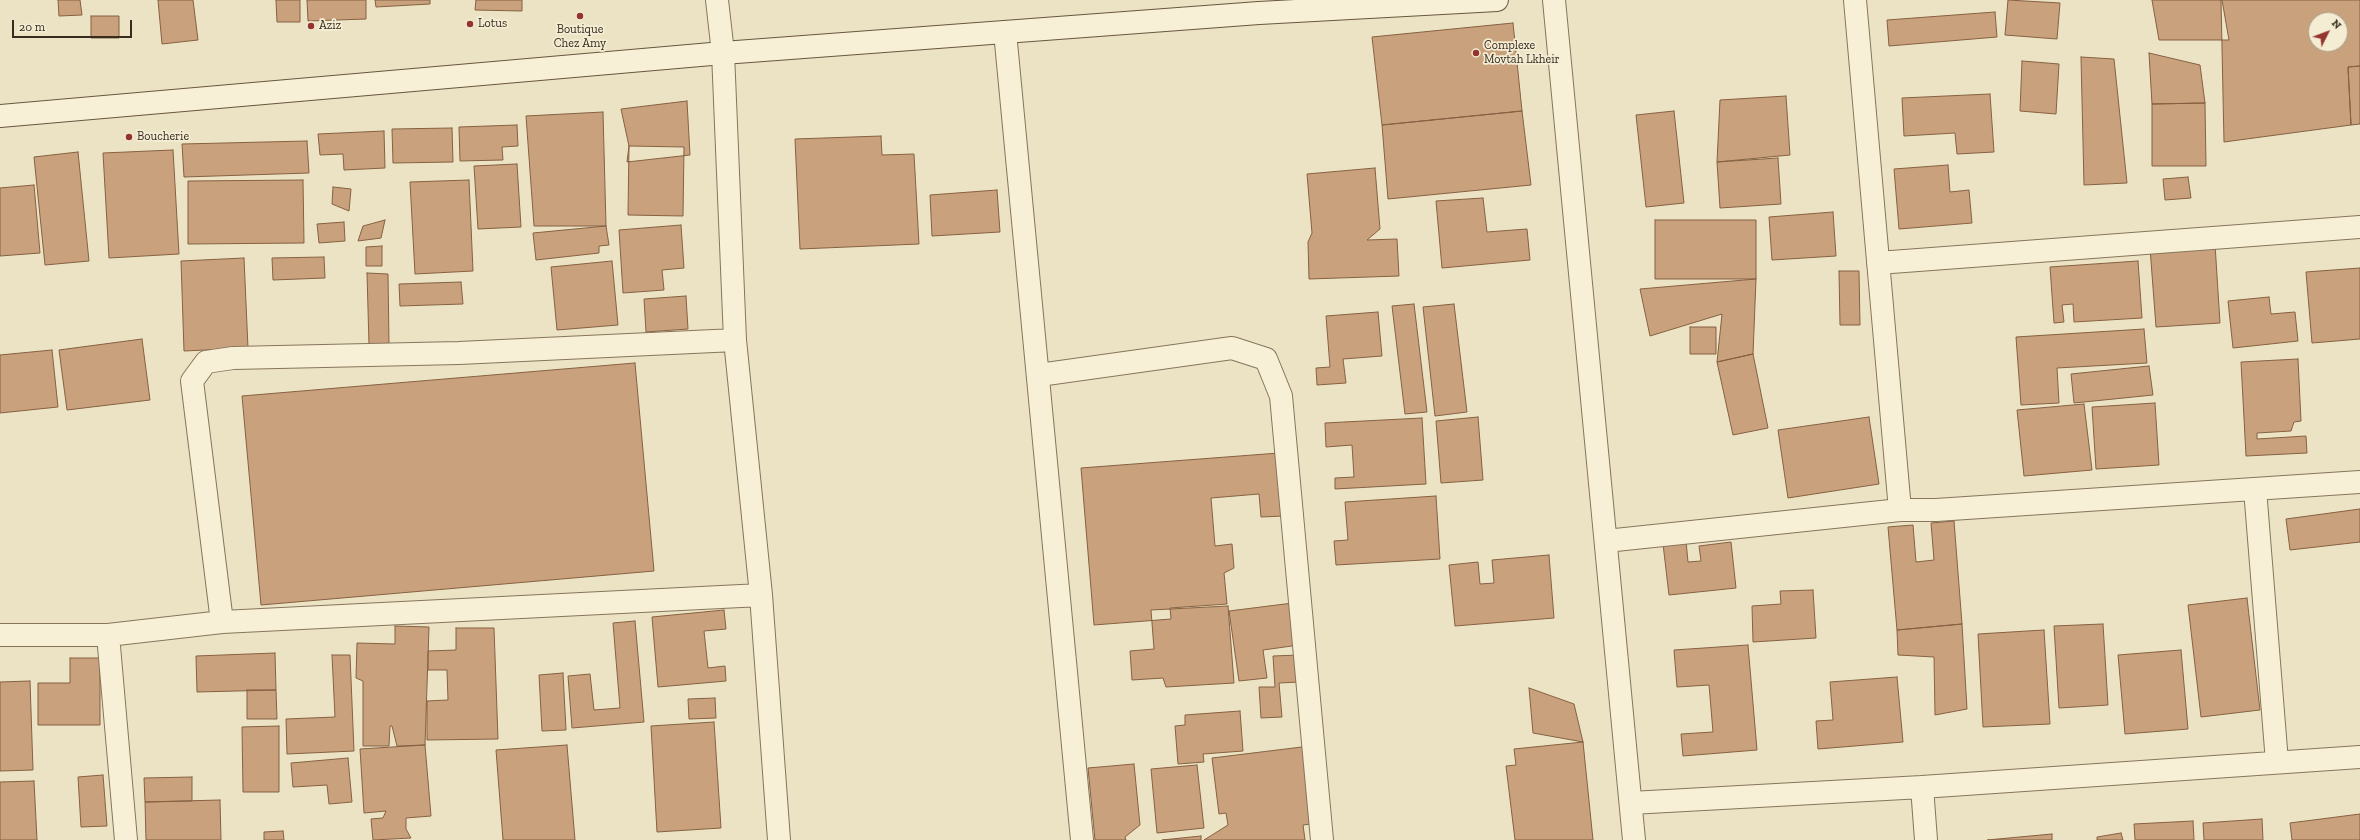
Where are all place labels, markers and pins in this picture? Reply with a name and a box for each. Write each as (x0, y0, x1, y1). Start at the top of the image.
marker: Boutique Chez Amy (575, 11, 585, 21)
place label: Lotus (478, 17, 507, 31)
place label: Aziz (319, 19, 341, 33)
marker: Lotus (465, 19, 475, 29)
marker: Aziz (306, 21, 316, 31)
place label: Boutique Chez Amy (554, 23, 606, 51)
place label: Complexe Movtah Lkheir (1484, 39, 1560, 67)
marker: Complexe Movtah Lkheir (1471, 48, 1481, 58)
place label: Boucherie (137, 130, 189, 144)
marker: Boucherie (124, 132, 134, 142)

